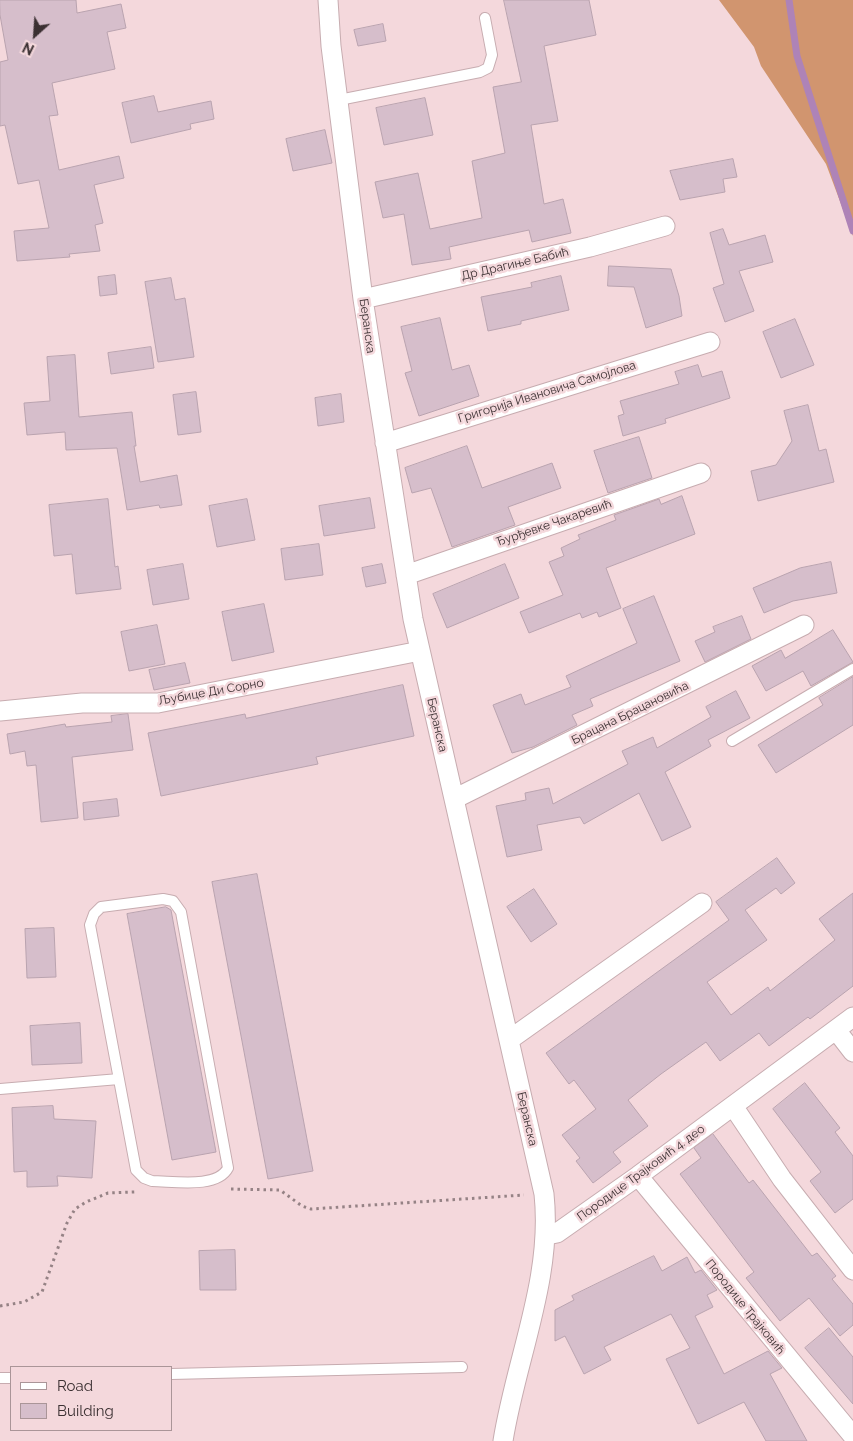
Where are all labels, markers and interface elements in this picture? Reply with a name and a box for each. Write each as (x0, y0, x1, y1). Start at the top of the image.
north arrow (10, 10, 60, 60)
text: N (20, 39, 37, 58)
street label: Др Драгиње Бабић (460, 245, 570, 283)
street label: Беранска (356, 298, 378, 354)
street label: Григорија Ивановича Самојлова (456, 358, 638, 426)
street label: Ђурђевке Чакаревић (494, 496, 614, 550)
street label: Љубице Ди Сорно (157, 676, 265, 708)
street label: Брацана Брацановића (569, 678, 691, 748)
street label: Беранска (424, 697, 450, 753)
street label: Беранска (514, 1091, 540, 1147)
street label: Породице Трајковић 4. део (574, 1122, 708, 1224)
street label: Породице Трајковић (702, 1257, 788, 1357)
legend (10, 1366, 172, 1431)
text: Road (57, 1377, 93, 1395)
text: Building (57, 1402, 114, 1420)

